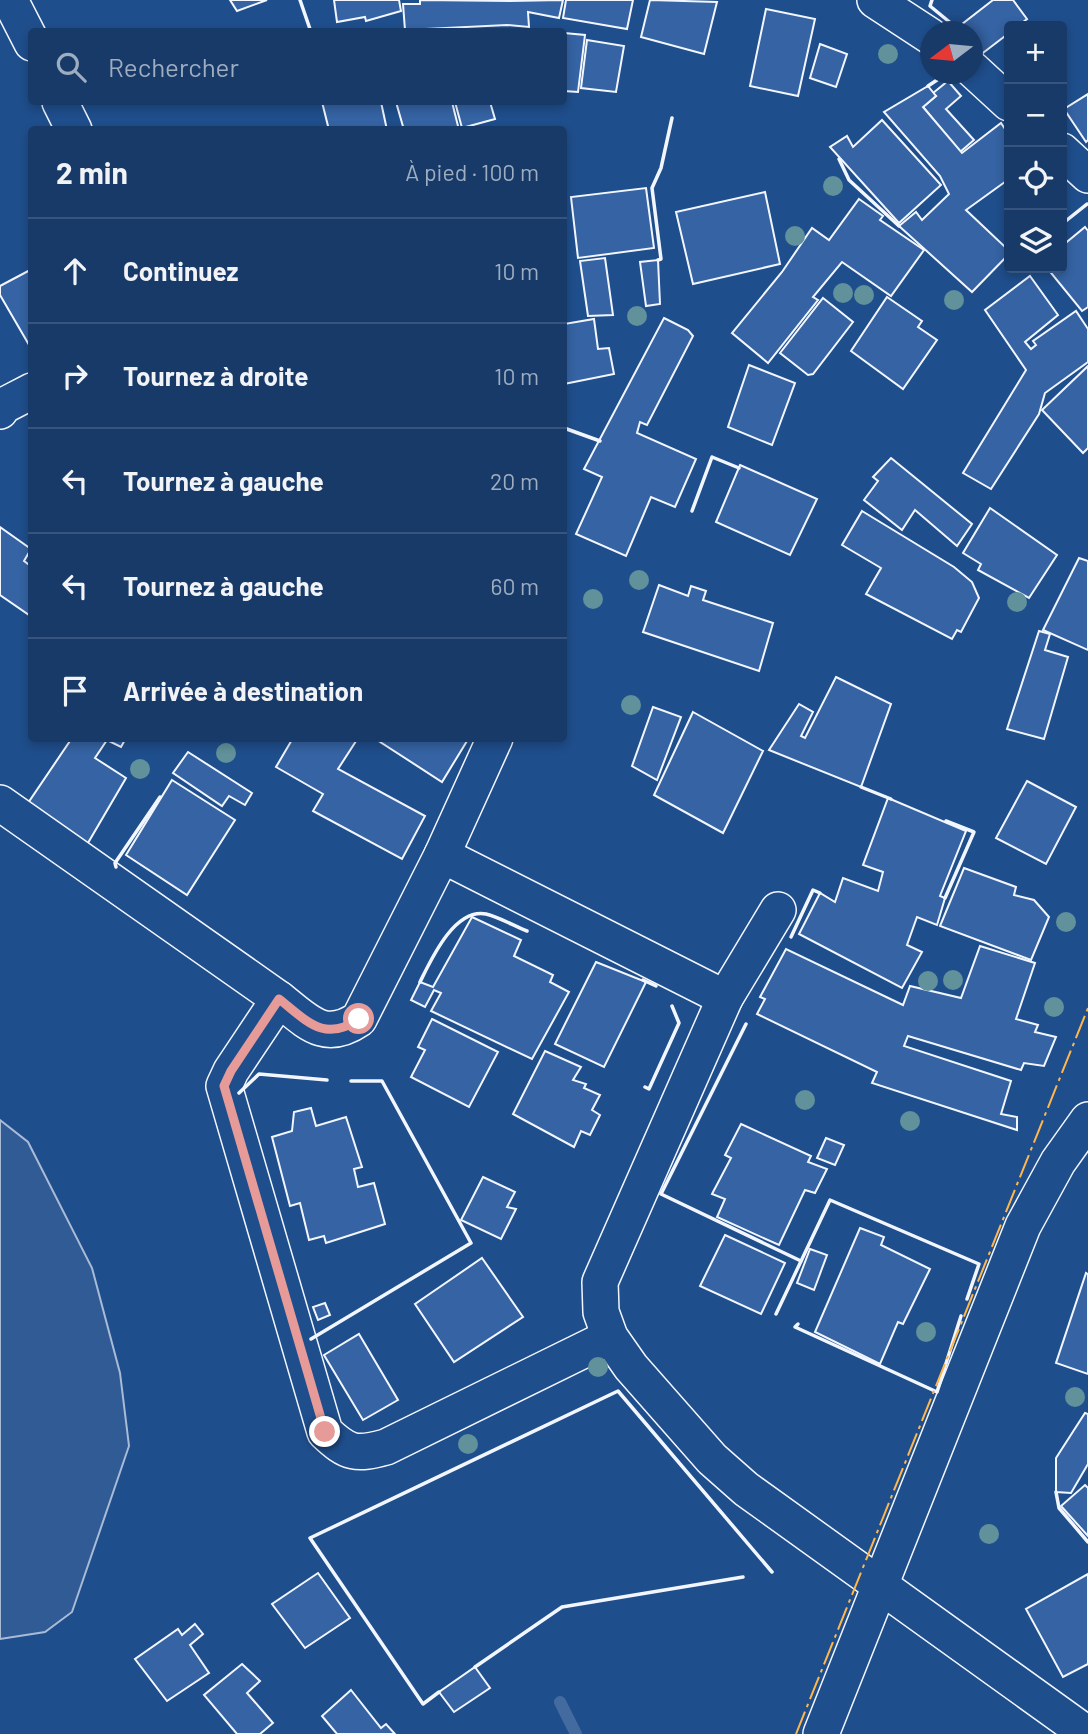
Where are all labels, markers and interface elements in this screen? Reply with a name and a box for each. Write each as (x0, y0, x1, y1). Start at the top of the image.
north arrow (920, 21, 983, 84)
map controls (1004, 21, 1067, 273)
button: + (1004, 21, 1067, 84)
search box (28, 28, 567, 105)
icon: search (52, 48, 90, 86)
text: Rechercher (108, 51, 239, 82)
button: − (1004, 84, 1067, 147)
button: locate (1004, 147, 1067, 210)
text: 2 min (56, 154, 128, 190)
text: À pied · 100 m (405, 158, 539, 186)
button: layers (1004, 210, 1067, 273)
icon: ahead (56, 252, 94, 290)
text: Continuez (123, 255, 239, 286)
text: 10 m (494, 257, 539, 285)
icon: right (56, 357, 94, 395)
text: Tournez à droite (123, 360, 308, 391)
text: 10 m (494, 362, 539, 390)
icon: left (56, 462, 94, 500)
text: Tournez à gauche (123, 465, 324, 496)
text: 20 m (490, 467, 539, 495)
icon: left (56, 567, 94, 605)
text: Tournez à gauche (123, 570, 324, 601)
text: 60 m (491, 572, 539, 600)
icon: arrive (56, 672, 94, 710)
text: Arrivée à destination (123, 675, 363, 706)
route start (343, 1003, 374, 1034)
route end (309, 1416, 340, 1447)

